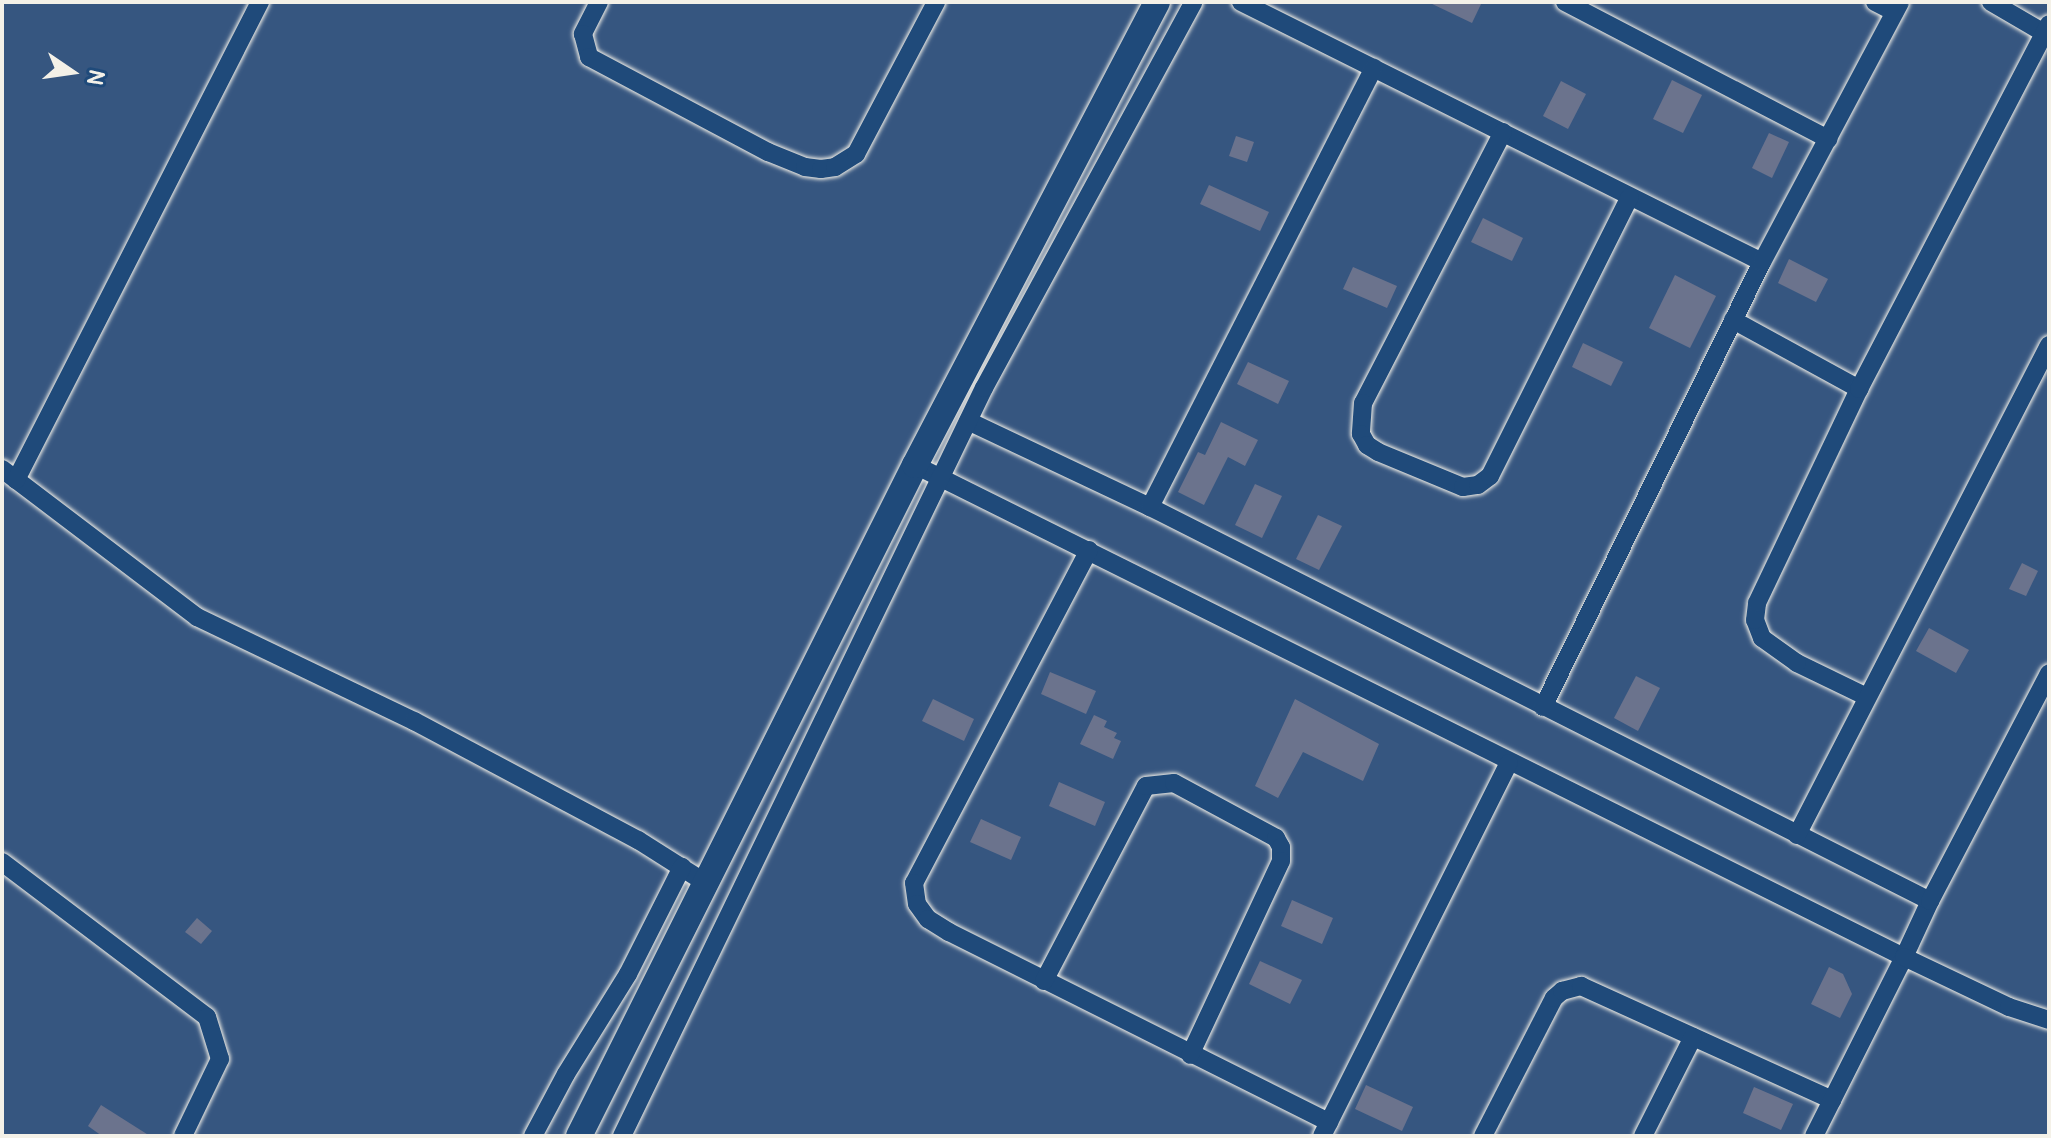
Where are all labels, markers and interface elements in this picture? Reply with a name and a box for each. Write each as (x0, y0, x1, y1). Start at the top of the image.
north arrow (32, 32, 112, 112)
text: N (80, 67, 111, 88)

